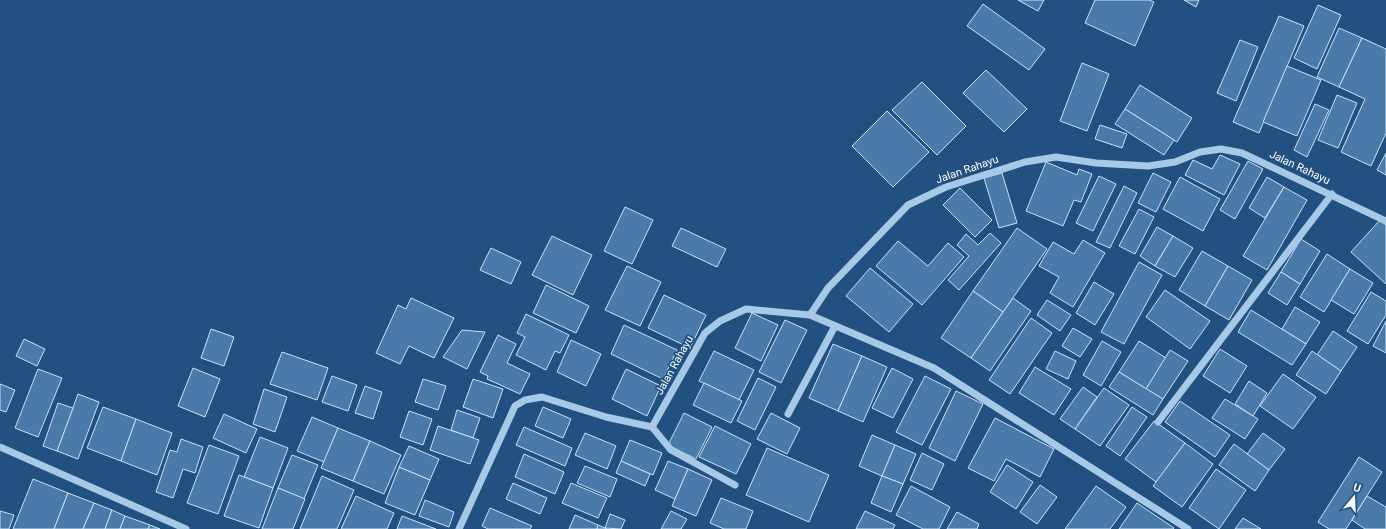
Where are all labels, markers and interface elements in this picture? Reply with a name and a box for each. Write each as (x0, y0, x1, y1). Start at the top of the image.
street label: Jalan Rahayu (1267, 148, 1332, 187)
street label: Jalan Rahayu (934, 153, 1000, 186)
street label: Jalan Rahayu (653, 333, 696, 397)
north arrow (1334, 477, 1374, 517)
text: U (1352, 481, 1363, 495)

